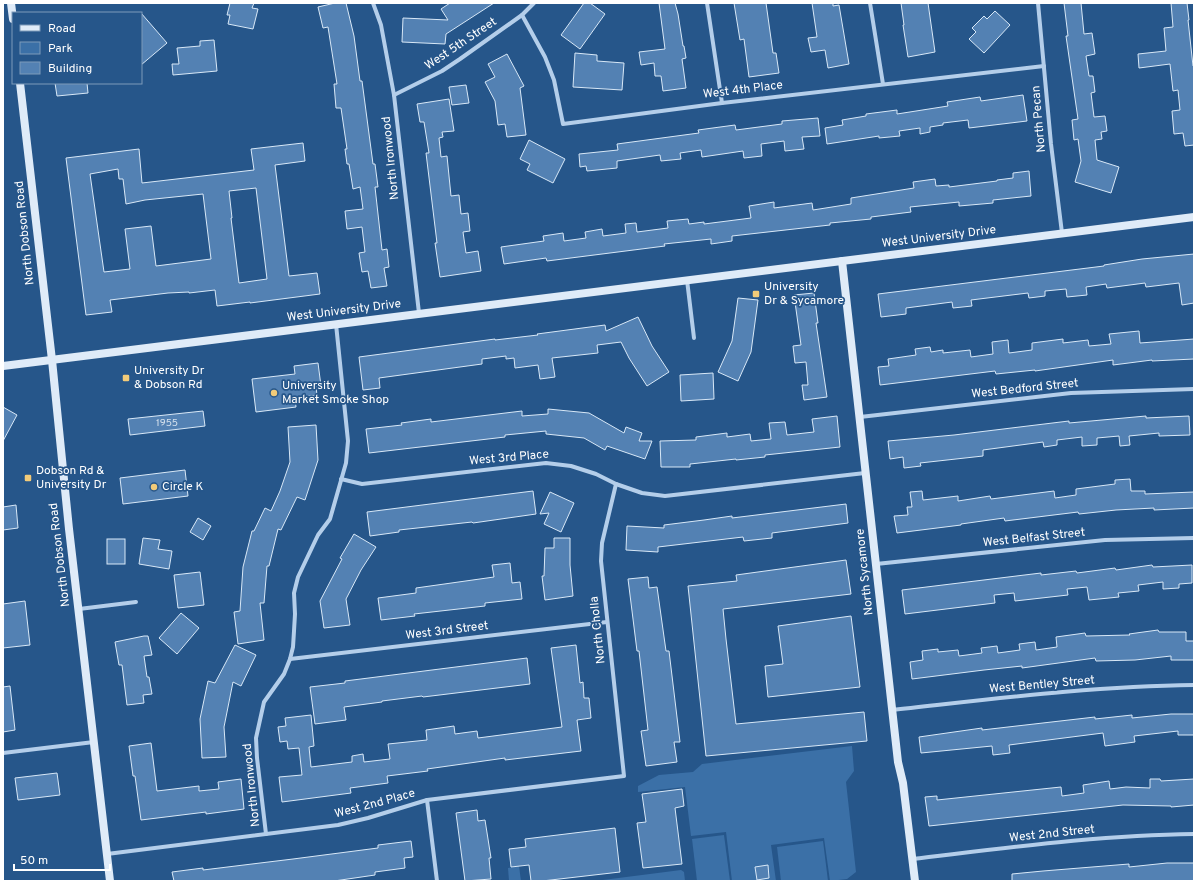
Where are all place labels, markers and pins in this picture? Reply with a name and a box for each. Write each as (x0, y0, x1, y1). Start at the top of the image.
place label: University Dr & Sycamore (764, 279, 844, 309)
marker: University Dr & Sycamore (751, 289, 761, 299)
place label: University Dr & Dobson Rd (134, 363, 205, 393)
marker: University Dr & Dobson Rd (121, 373, 131, 383)
place label: University Market Smoke Shop (282, 378, 389, 408)
marker: University Market Smoke Shop (269, 388, 279, 398)
place label: Dobson Rd & University Dr (36, 463, 107, 493)
marker: Dobson Rd & University Dr (23, 473, 33, 483)
place label: Circle K (162, 479, 204, 495)
marker: Circle K (149, 482, 159, 492)

